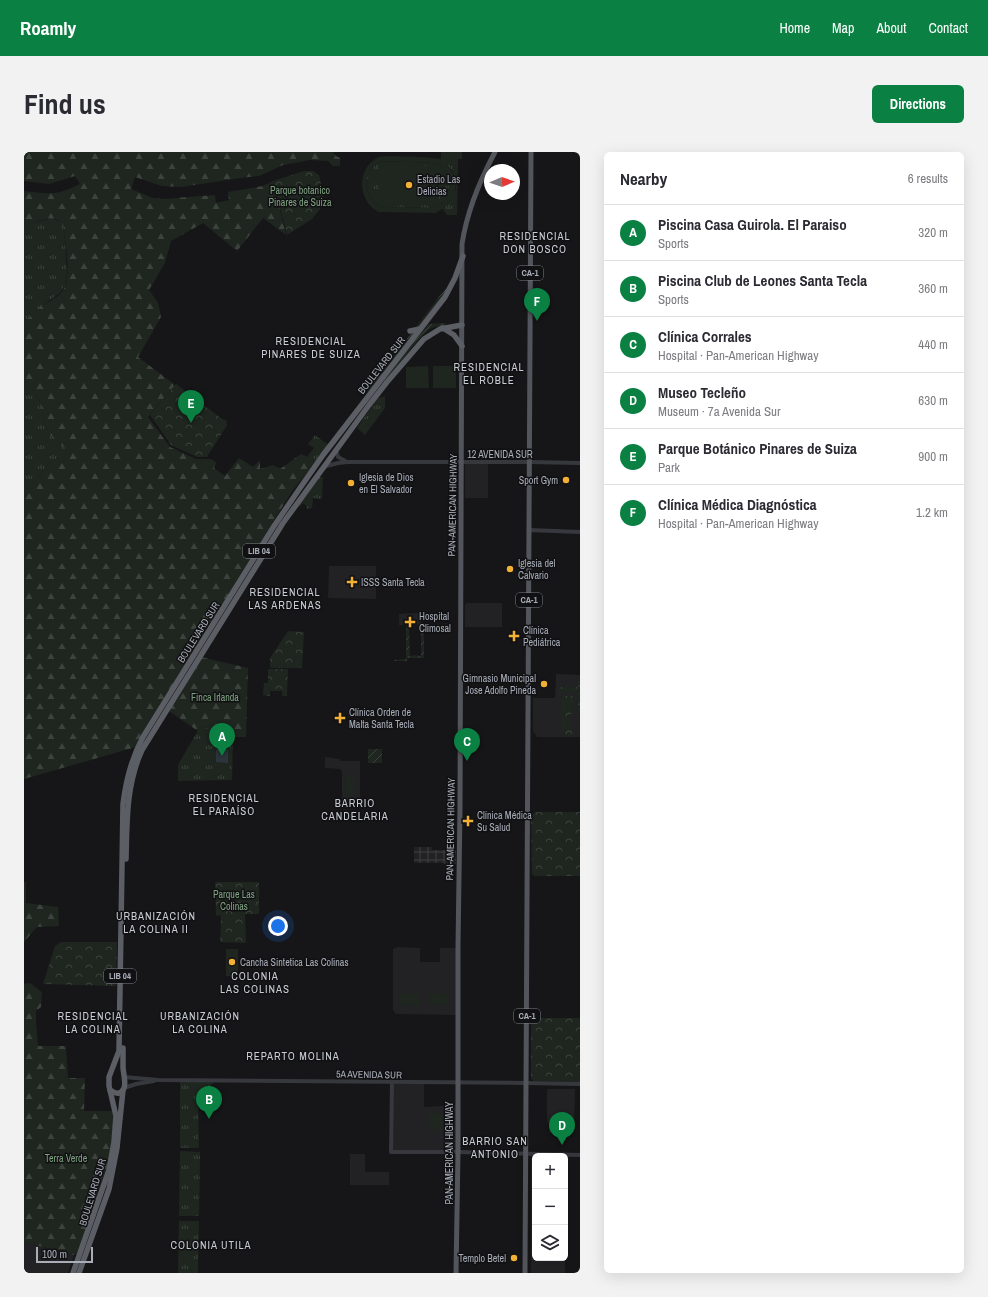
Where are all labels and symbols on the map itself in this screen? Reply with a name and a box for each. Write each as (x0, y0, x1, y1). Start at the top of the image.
north arrow (484, 164, 520, 200)
place label: Estadio Las Delicias (417, 173, 460, 198)
marker: Estadio Las Delicias (404, 180, 414, 190)
park label: Parque botanico Pinares de Suiza (269, 184, 332, 209)
district label: RESIDENCIAL DON BOSCO (499, 229, 571, 256)
road number: CA-1 (517, 266, 543, 280)
pin: F (524, 288, 550, 321)
district label: RESIDENCIAL PINARES DE SUIZA (261, 334, 361, 361)
street label: BOULEVARD SUR (355, 334, 408, 397)
district label: RESIDENCIAL EL ROBLE (453, 360, 525, 387)
pin: E (178, 390, 204, 423)
street label: 12 AVENIDA SUR (467, 448, 533, 461)
street label: PAN-AMERICAN HIGHWAY (445, 453, 460, 557)
place label: Iglesia de Dios en El Salvador (359, 471, 414, 496)
place label: Sport Gym (519, 474, 558, 487)
marker: Sport Gym (561, 475, 571, 485)
marker: Iglesia de Dios en El Salvador (346, 478, 356, 488)
road number: LIB 04 (243, 544, 275, 558)
place label: Iglesia del Calvario (518, 557, 556, 582)
marker: Iglesia del Calvario (505, 564, 515, 574)
marker: ISSS Santa Tecla (346, 576, 358, 588)
place label: ISSS Santa Tecla (361, 576, 425, 589)
district label: RESIDENCIAL LAS ARDENAS (248, 585, 322, 612)
road number: CA-1 (516, 593, 542, 607)
street label: BOULEVARD SUR (174, 599, 222, 665)
place label: Hospital Climosal (419, 610, 451, 635)
marker: Hospital Climosal (404, 616, 416, 628)
place label: Clínica Pediátrica (523, 624, 561, 649)
marker: Clínica Pediátrica (508, 630, 520, 642)
place label: Gimnasio Municipal Jose Adolfo Pineda (463, 672, 536, 697)
marker: Gimnasio Municipal Jose Adolfo Pineda (539, 679, 549, 689)
park label: Finca Irlanda (191, 691, 239, 704)
place label: Clínica Orden de Malta Santa Tecla (349, 706, 414, 731)
marker: Clínica Orden de Malta Santa Tecla (334, 712, 346, 724)
pin: A (209, 723, 235, 756)
pin: C (454, 728, 480, 761)
street label: PAN-AMERICAN HIGHWAY (443, 777, 458, 881)
district label: RESIDENCIAL EL PARAÍSO (188, 791, 260, 818)
district label: BARRIO CANDELARIA (321, 796, 389, 823)
place label: Clínica Médica Su Salud (477, 809, 532, 834)
marker: Clínica Médica Su Salud (462, 815, 474, 827)
park label: Parque Las Colinas (213, 888, 255, 913)
district label: URBANIZACIÓN LA COLINA II (116, 909, 196, 936)
your location (268, 916, 288, 936)
place label: Cancha Sintetica Las Colinas (240, 956, 349, 969)
marker: Cancha Sintetica Las Colinas (227, 957, 237, 967)
road number: LIB 04 (104, 969, 136, 983)
district label: COLONIA LAS COLINAS (220, 969, 290, 996)
district label: RESIDENCIAL LA COLINA (57, 1009, 129, 1036)
district label: URBANIZACIÓN LA COLINA (160, 1009, 240, 1036)
road number: CA-1 (514, 1009, 540, 1023)
district label: REPARTO MOLINA (246, 1049, 340, 1063)
street label: 5A AVENIDA SUR (336, 1067, 402, 1082)
pin: B (196, 1086, 222, 1119)
street label: PAN-AMERICAN HIGHWAY (443, 1101, 456, 1204)
pin: D (549, 1112, 575, 1145)
district label: BARRIO SAN ANTONIO (462, 1134, 528, 1161)
park label: Terra Verde (45, 1152, 88, 1165)
street label: BOULEVARD SUR (76, 1157, 109, 1227)
district label: COLONIA UTILA (170, 1238, 252, 1252)
scale bar (36, 1245, 93, 1264)
place label: Templo Betel (459, 1252, 506, 1265)
marker: Templo Betel (509, 1253, 519, 1263)

